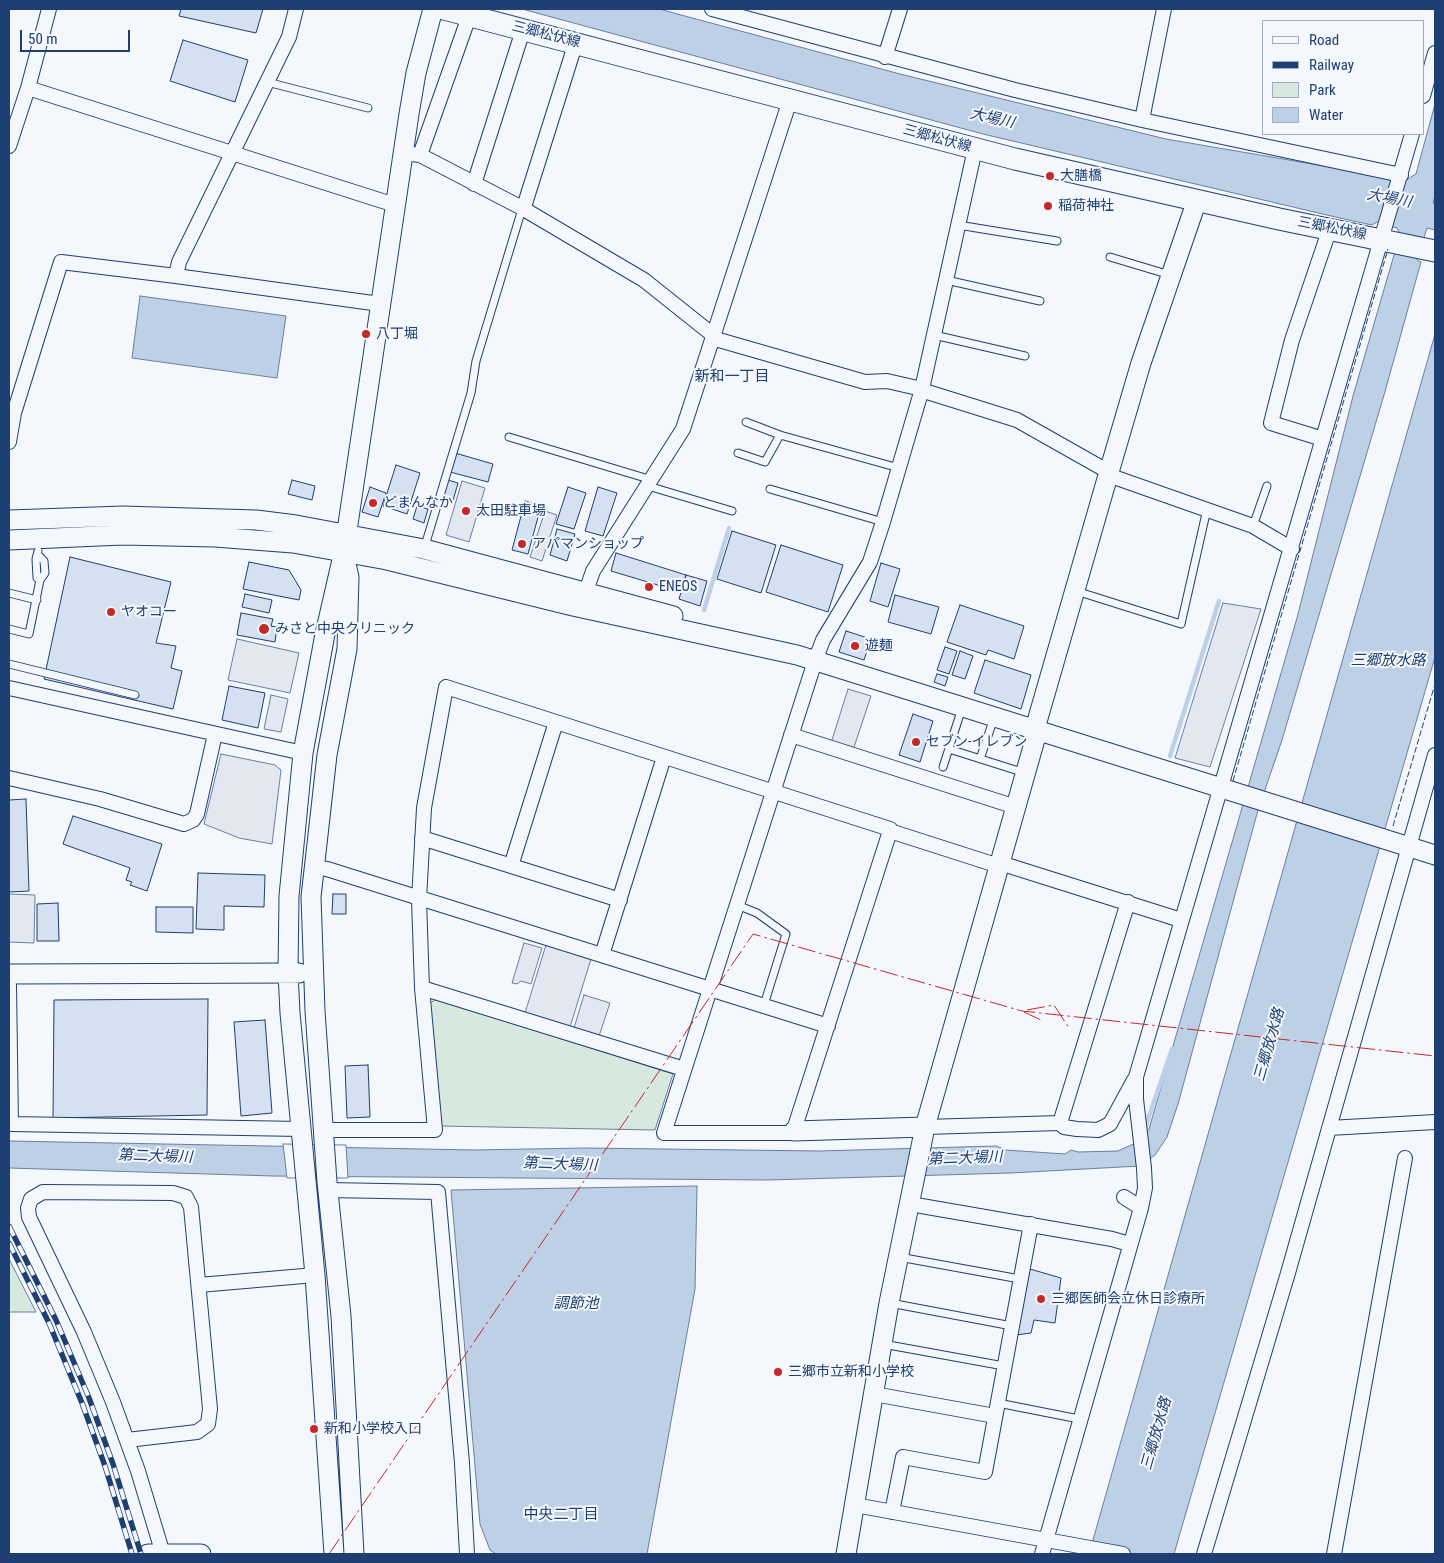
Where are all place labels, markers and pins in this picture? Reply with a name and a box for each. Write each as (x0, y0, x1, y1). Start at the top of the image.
place label: 大膳橋 (1060, 168, 1102, 184)
marker: 大膳橋 (1044, 170, 1056, 182)
place label: 稲荷神社 (1058, 198, 1114, 214)
marker: 稲荷神社 (1042, 200, 1054, 212)
place label: 八丁堀 (376, 326, 418, 342)
marker: 八丁堀 (360, 328, 372, 340)
place label: どまんなか (383, 495, 453, 511)
marker: どまんなか (367, 497, 379, 509)
place label: 太田駐車場 (476, 503, 546, 519)
marker: 太田駐車場 (460, 505, 472, 517)
place label: アパマンショップ (532, 536, 644, 552)
marker: アパマンショップ (516, 538, 528, 550)
place label: ENEOS (659, 579, 697, 595)
marker: ENEOS (643, 581, 655, 593)
place label: ヤオコー (121, 604, 177, 620)
marker: ヤオコー (105, 606, 117, 618)
place label: みさと中央クリニック (275, 621, 415, 637)
marker: みさと中央クリニック (257, 622, 271, 636)
place label: 遊麺 (865, 638, 893, 654)
marker: 遊麺 (849, 640, 861, 652)
place label: セブン-イレブン (926, 734, 1027, 750)
marker: セブン-イレブン (910, 736, 922, 748)
place label: 三郷医師会立休日診療所 (1051, 1291, 1205, 1307)
marker: 三郷医師会立休日診療所 (1035, 1293, 1047, 1305)
place label: 三郷市立新和小学校 (788, 1364, 914, 1380)
marker: 三郷市立新和小学校 (772, 1366, 784, 1378)
place label: 新和小学校入口 (324, 1421, 422, 1437)
marker: 新和小学校入口 (308, 1423, 320, 1435)

